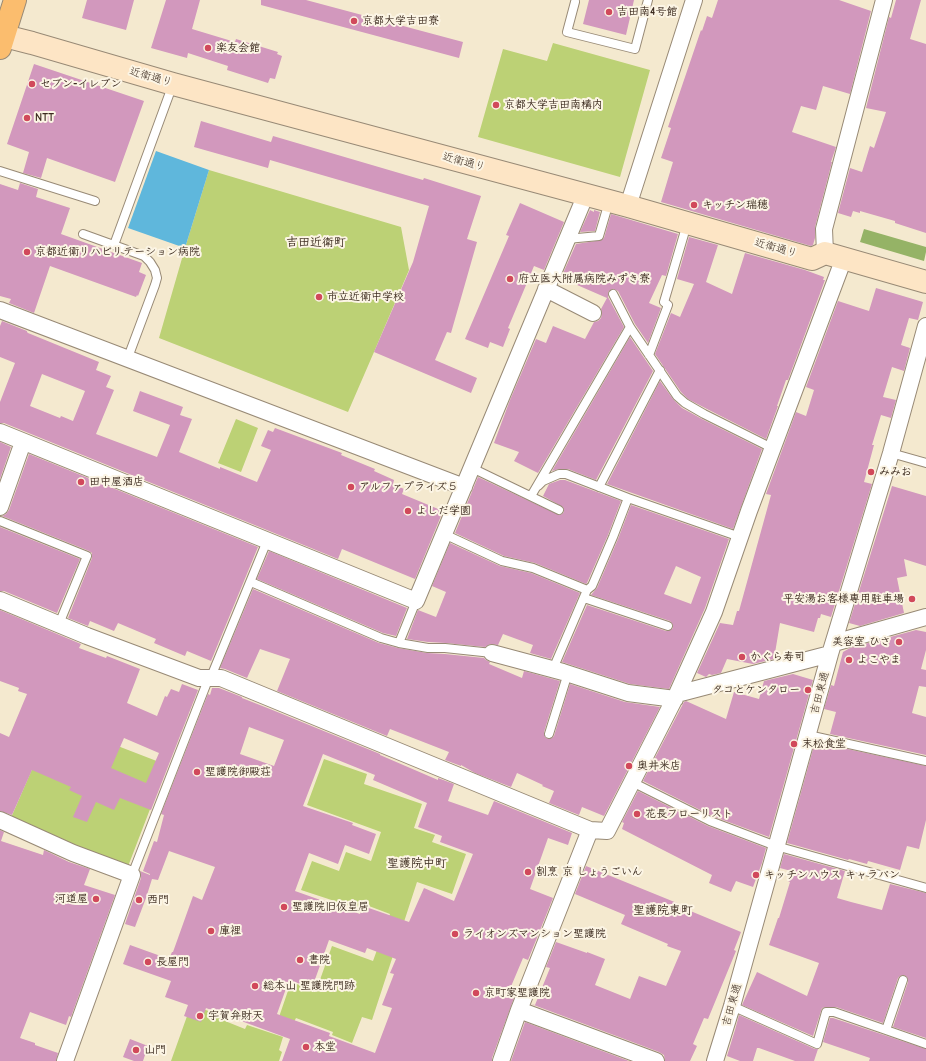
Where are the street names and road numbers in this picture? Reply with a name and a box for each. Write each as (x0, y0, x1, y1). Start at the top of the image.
street label: 近衛通り (128, 65, 174, 89)
street label: 近衛通り (441, 150, 487, 174)
street label: 近衛通り (753, 236, 799, 260)
street label: 吉田東通 (808, 670, 832, 716)
street label: 吉田東通 (720, 982, 744, 1028)

